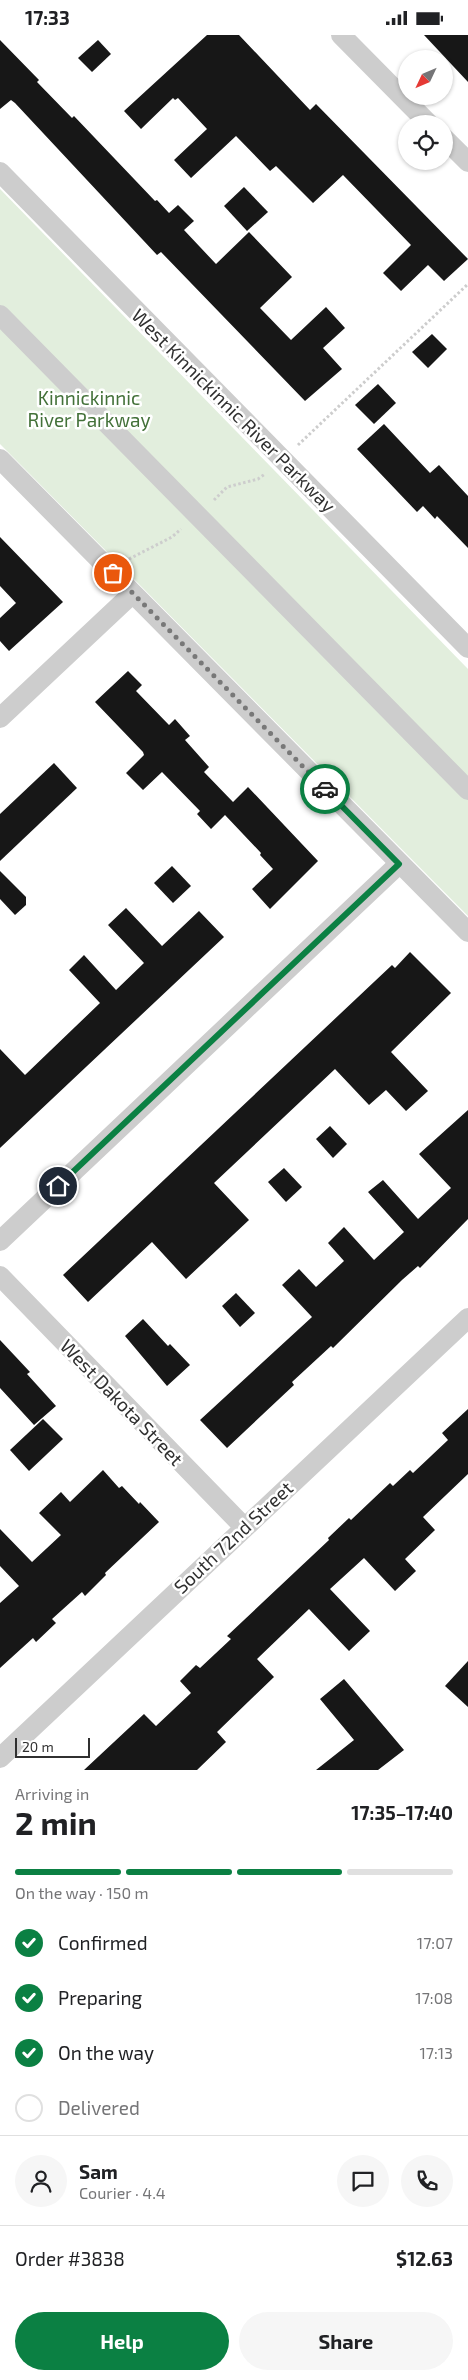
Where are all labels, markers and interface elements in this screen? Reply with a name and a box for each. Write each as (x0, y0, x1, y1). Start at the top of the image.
text: 17:33 (25, 6, 70, 29)
north arrow (398, 50, 452, 105)
map controls (398, 50, 453, 170)
button: locate (398, 115, 453, 170)
street label: West Kinnickinnic River Parkway (127, 303, 341, 517)
park label: Kinnickinnic River Parkway (27, 386, 151, 431)
pin (92, 552, 134, 594)
icon: bag (99, 559, 127, 587)
courier (300, 764, 350, 814)
icon: car (311, 775, 339, 803)
pin (37, 1165, 79, 1207)
icon: home (44, 1172, 72, 1200)
street label: West Dakota Street (56, 1334, 188, 1470)
street label: South 72nd Street (169, 1476, 297, 1598)
scale bar (15, 1735, 90, 1758)
text: 20 m (22, 1738, 54, 1755)
text: Arriving in (15, 1784, 89, 1803)
text: 17:35–17:40 (351, 1801, 453, 1824)
text: 2 min (15, 1803, 97, 1841)
text: On the way · 150 m (15, 1883, 149, 1902)
icon: check (15, 1929, 43, 1957)
text: Confirmed (58, 1931, 148, 1954)
text: 17:07 (417, 1933, 453, 1952)
icon: check (15, 1984, 43, 2012)
text: Preparing (58, 1986, 142, 2009)
text: 17:08 (415, 1988, 453, 2007)
icon: check (15, 2039, 43, 2067)
text: On the way (58, 2041, 154, 2064)
text: 17:13 (419, 2043, 453, 2062)
text: Delivered (58, 2096, 140, 2119)
button: person (15, 2155, 67, 2207)
button: chat (337, 2155, 389, 2207)
button: phone (401, 2155, 453, 2207)
text: Sam (79, 2160, 118, 2183)
text: Courier · 4.4 (79, 2183, 166, 2202)
text: Order #3838 (15, 2247, 125, 2270)
text: $12.63 (396, 2247, 453, 2270)
button: Help (15, 2312, 229, 2370)
button: Share (239, 2312, 453, 2370)

